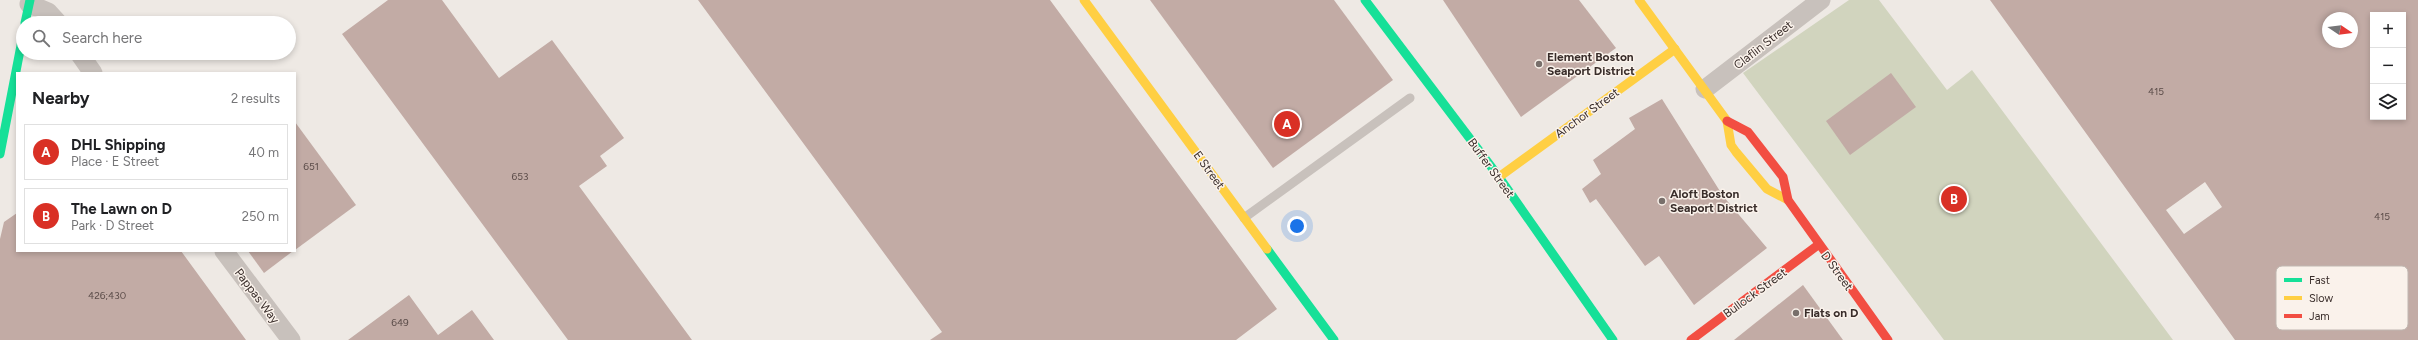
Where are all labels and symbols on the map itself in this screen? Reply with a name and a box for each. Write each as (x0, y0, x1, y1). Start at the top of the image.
north arrow (2322, 12, 2358, 48)
street label: Claflin Street (1731, 17, 1795, 72)
place label: Element Boston Seaport District (1547, 50, 1635, 78)
marker: Element Boston Seaport District (1534, 59, 1544, 69)
street label: Anchor Street (1552, 85, 1622, 141)
house number: 415 (2148, 85, 2164, 98)
pin: A (1274, 109, 1300, 139)
street label: Buffer Street (1465, 136, 1518, 201)
street label: E Street (1191, 148, 1228, 192)
house number: 651 (303, 160, 319, 173)
house number: 653 (512, 170, 528, 183)
pin: B (1941, 184, 1967, 214)
place label: Aloft Boston Seaport District (1670, 187, 1758, 215)
marker: Aloft Boston Seaport District (1657, 196, 1667, 206)
house number: 415 (2374, 210, 2390, 223)
your location (1287, 216, 1307, 236)
street label: D Street (1818, 249, 1856, 294)
street label: Bullock Street (1720, 265, 1790, 321)
street label: Pappas Way (232, 266, 283, 327)
legend (2276, 266, 2408, 330)
text: Fast (2309, 274, 2330, 287)
house number: 426;430 (88, 289, 126, 302)
text: Slow (2309, 292, 2333, 305)
place label: Flats on D (1804, 306, 1858, 320)
marker: Flats on D (1791, 308, 1801, 318)
text: Jam (2309, 310, 2330, 323)
house number: 649 (391, 316, 409, 329)

